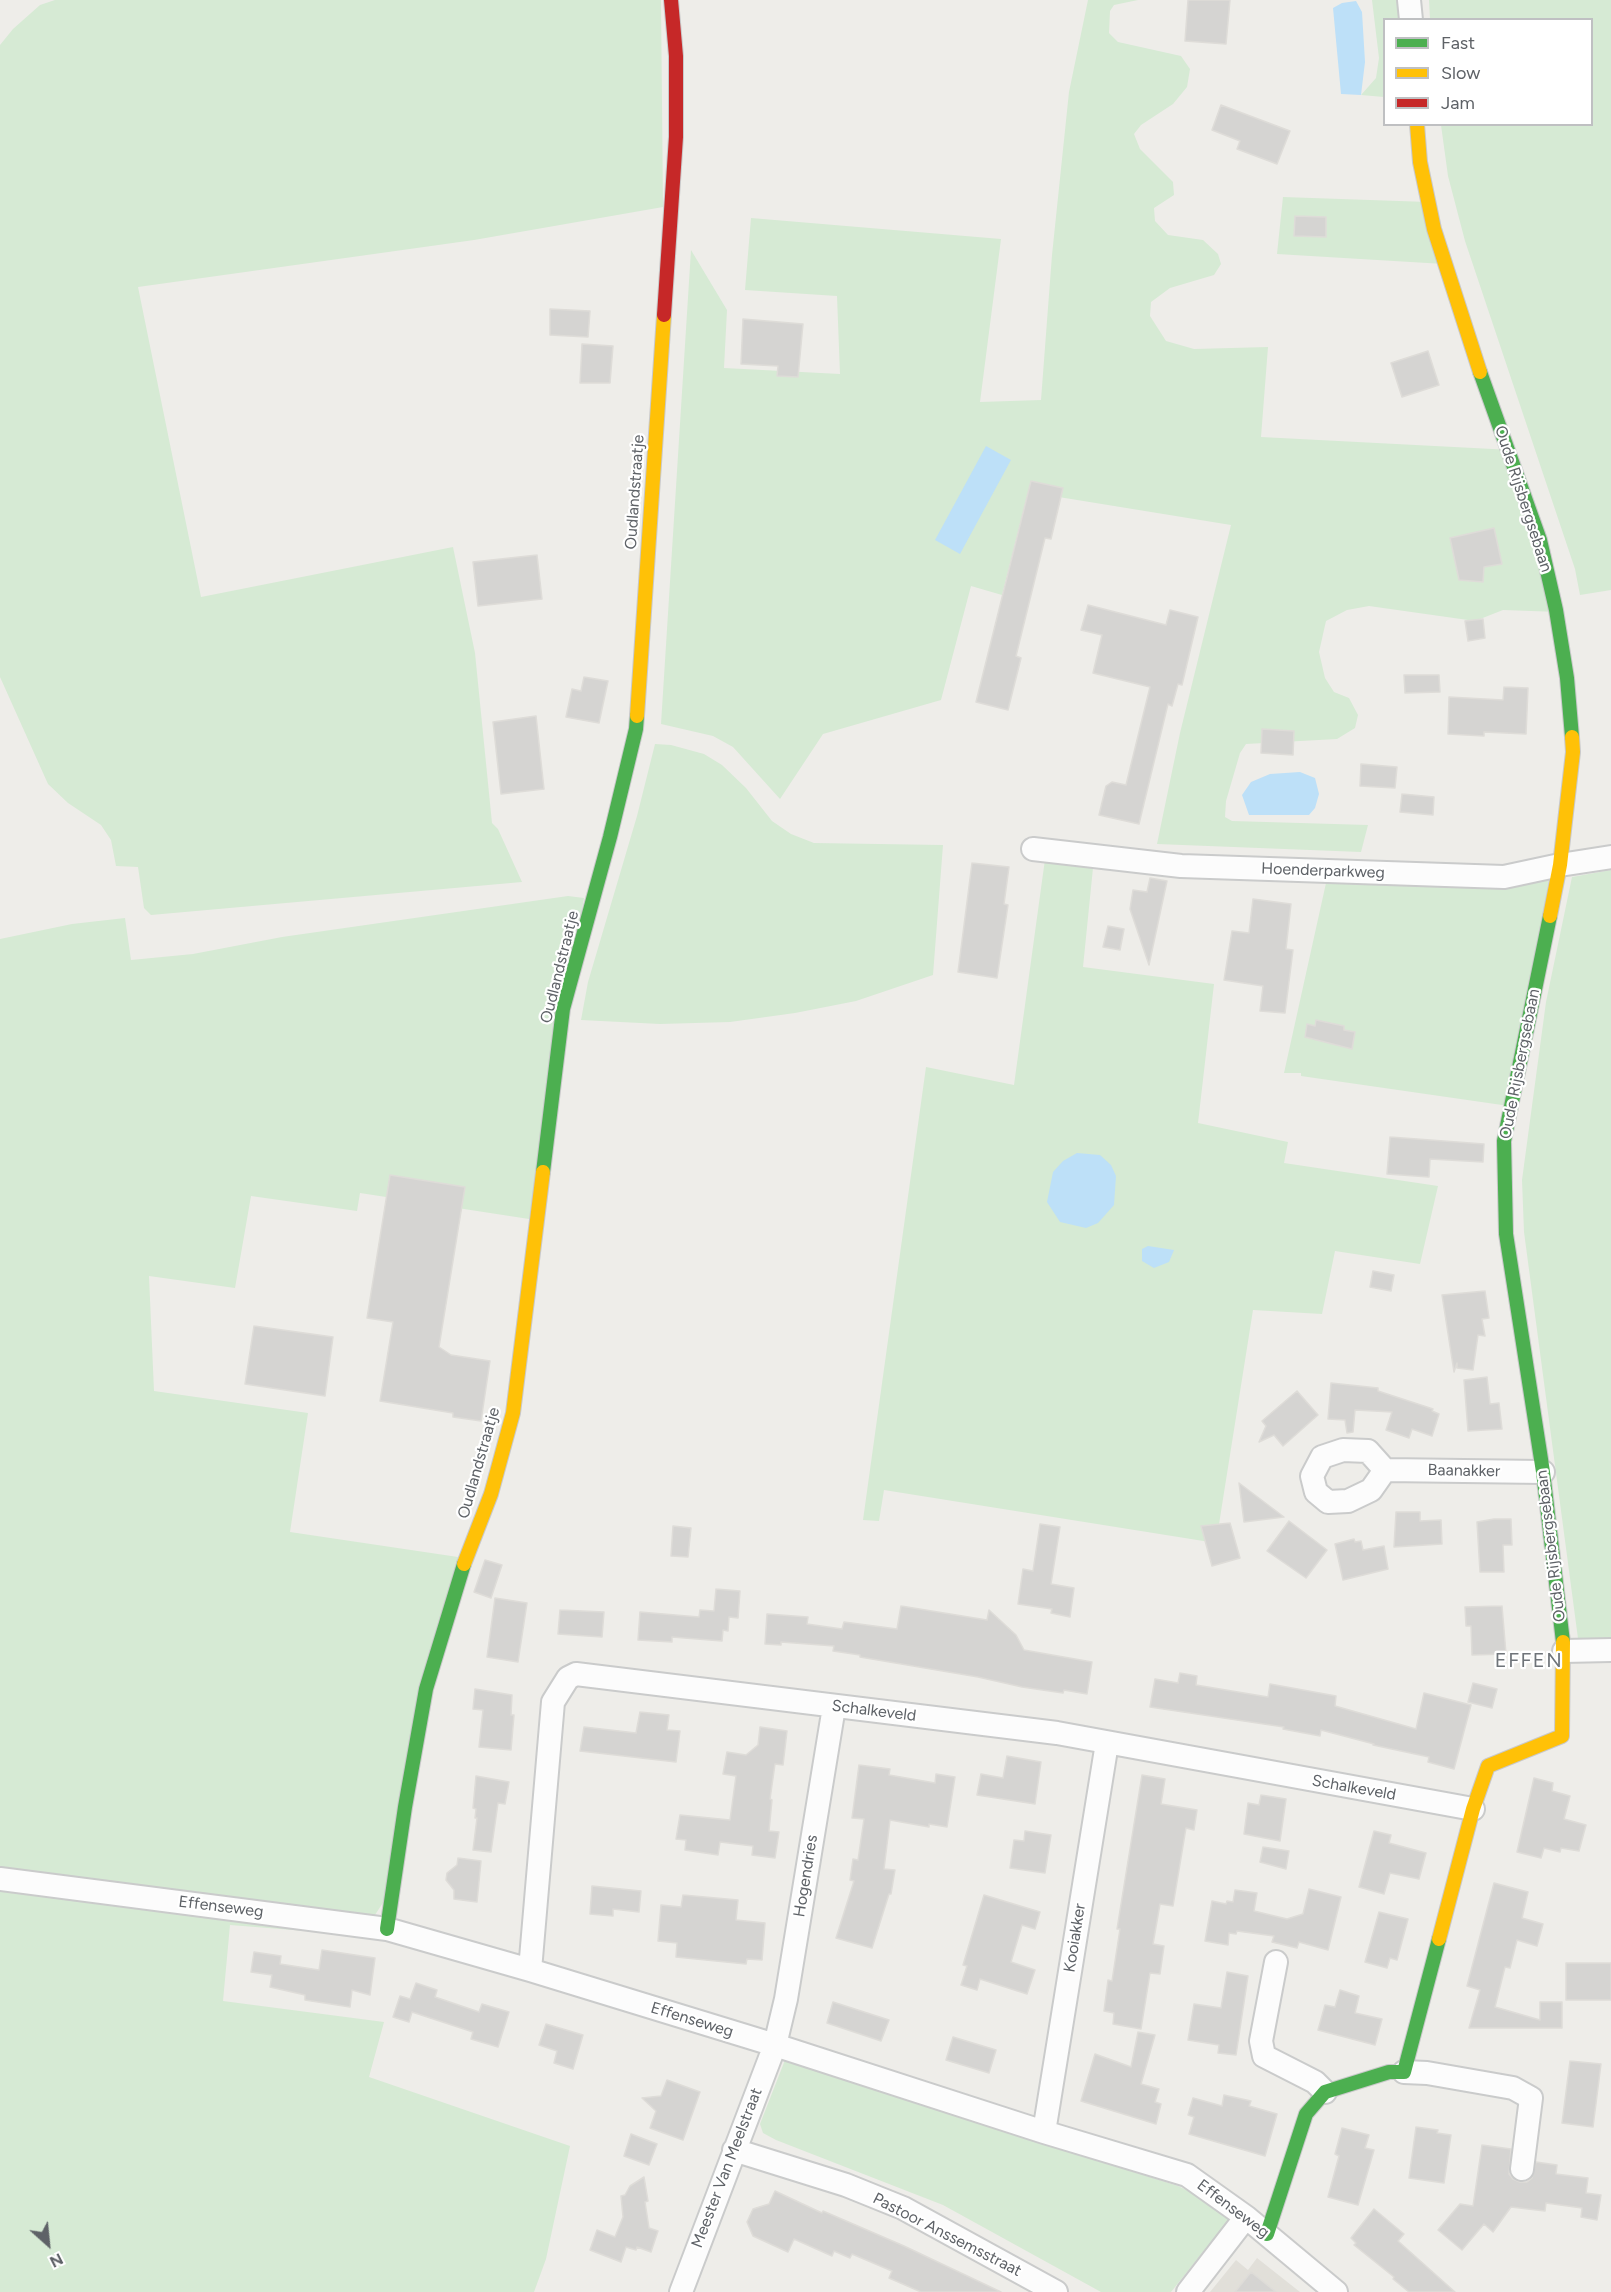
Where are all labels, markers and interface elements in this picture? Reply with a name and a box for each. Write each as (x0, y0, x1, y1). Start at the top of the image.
legend (1383, 18, 1593, 126)
text: Fast (1441, 32, 1475, 54)
text: Slow (1441, 62, 1480, 84)
text: Jam (1441, 92, 1475, 114)
street label: Oude Rijsbergsebaan (1490, 423, 1556, 575)
street label: Oudlandstraatje (621, 434, 649, 550)
street label: Hoenderparkweg (1261, 859, 1385, 883)
street label: Oudlandstraatje (537, 909, 583, 1025)
street label: Oude Rijsbergsebaan (1496, 987, 1544, 1141)
street label: Oudlandstraatje (454, 1405, 504, 1521)
street label: Baanakker (1428, 1461, 1500, 1481)
street label: Oude Rijsbergsebaan (1532, 1469, 1570, 1623)
district label: EFFEN (1495, 1649, 1563, 1673)
street label: Schalkeveld (831, 1696, 917, 1726)
street label: Schalkeveld (1310, 1771, 1398, 1805)
street label: Hogendries (790, 1833, 822, 1919)
street label: Effenseweg (177, 1892, 265, 1922)
street label: Kooiakker (1060, 1902, 1090, 1974)
street label: Effenseweg (648, 1998, 736, 2042)
street label: Meester Van Meelstraat (688, 2085, 766, 2251)
street label: Effenseweg (1193, 2176, 1273, 2242)
street label: Pastoor Anssemsstraat (869, 2189, 1025, 2281)
north arrow (18, 2214, 78, 2274)
text: N (47, 2249, 66, 2272)

